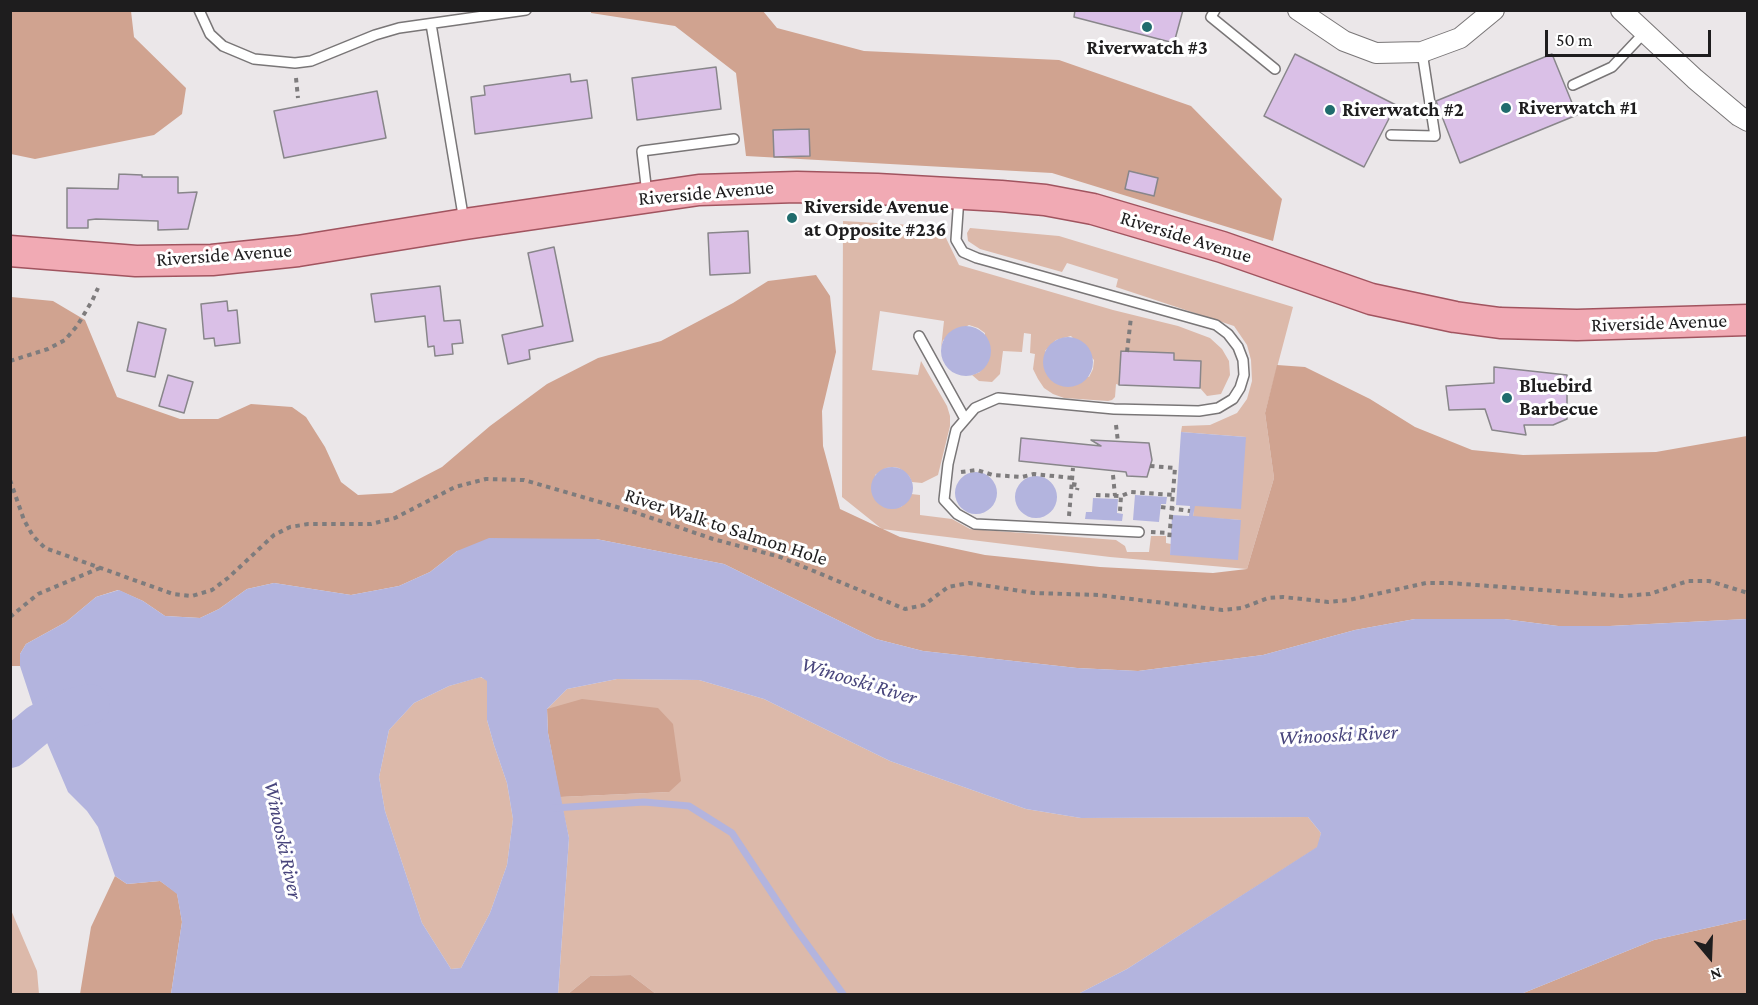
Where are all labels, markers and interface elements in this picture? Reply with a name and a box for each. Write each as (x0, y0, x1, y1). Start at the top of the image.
scale bar (1548, 18, 1714, 56)
marker: Riverwatch #3 (1140, 20, 1154, 34)
text: 50 m (1556, 30, 1593, 50)
place label: Riverwatch #3 (1086, 36, 1208, 60)
place label: Riverwatch #1 (1518, 96, 1637, 120)
place label: Riverwatch #2 (1342, 98, 1464, 122)
marker: Riverwatch #1 (1499, 101, 1513, 115)
marker: Riverwatch #2 (1323, 103, 1337, 117)
street label: Riverside Avenue (637, 175, 775, 211)
place label: Riverside Avenue at Opposite #236 (804, 195, 949, 242)
street label: Riverside Avenue (1117, 206, 1255, 268)
marker: Riverside Avenue at Opposite #236 (785, 211, 799, 225)
street label: Riverside Avenue (155, 238, 293, 272)
street label: Riverside Avenue (1591, 309, 1727, 337)
place label: Bluebird Barbecue (1519, 374, 1598, 421)
marker: Bluebird Barbecue (1500, 391, 1514, 405)
street label: River Walk to Salmon Hole (622, 483, 830, 571)
water label: Winooski River (798, 651, 920, 711)
water label: Winooski River (1278, 719, 1398, 751)
water label: Winooski River (258, 779, 308, 901)
north arrow (1680, 927, 1740, 987)
text: N (1708, 965, 1724, 984)

